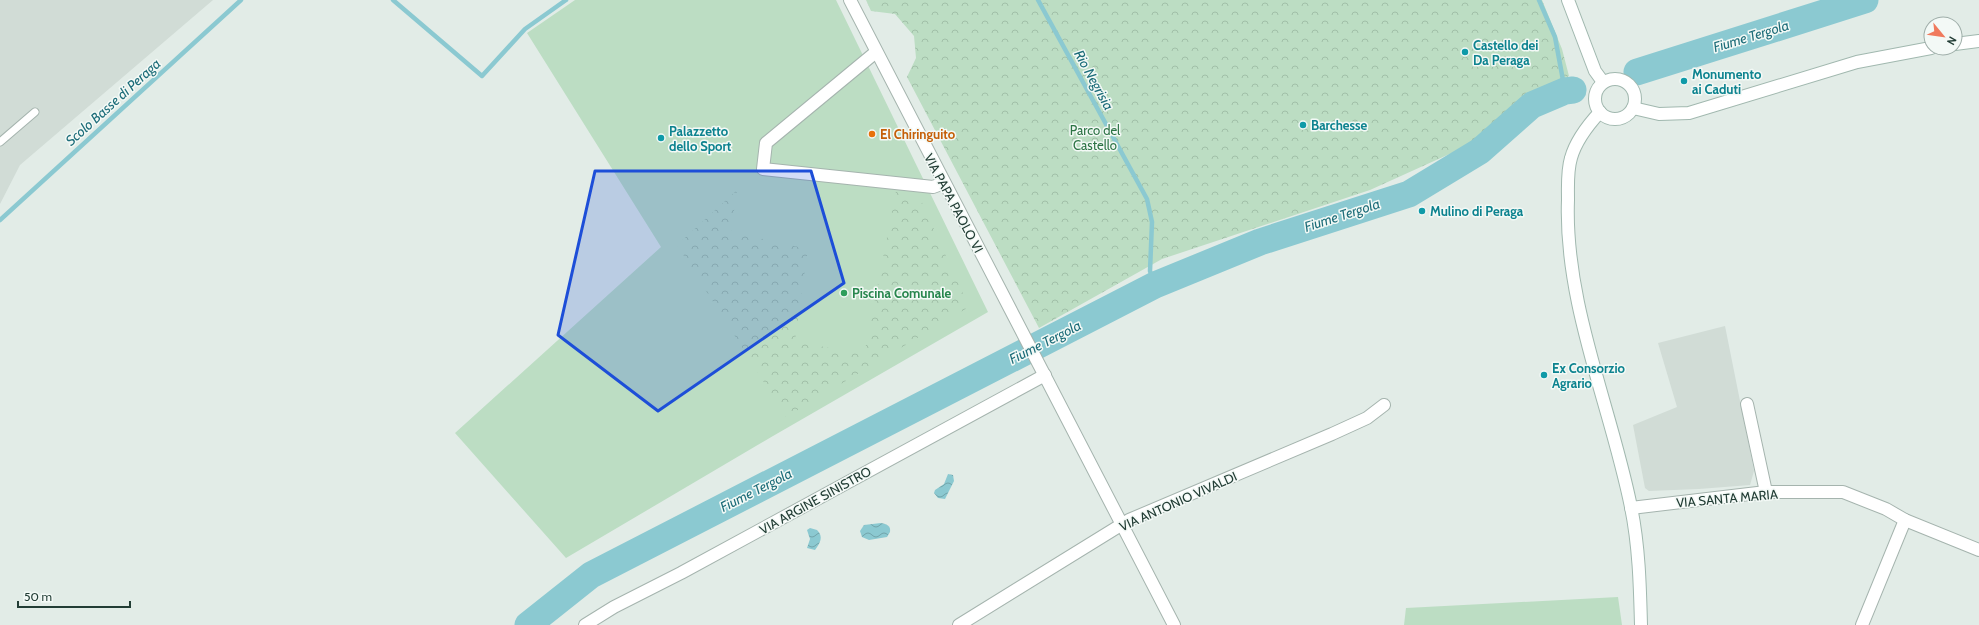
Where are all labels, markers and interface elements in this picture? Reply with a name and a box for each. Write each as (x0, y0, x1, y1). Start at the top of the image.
water label: Fiume Tergola (1711, 16, 1791, 56)
north arrow (1923, 16, 1963, 56)
text: N (1944, 34, 1960, 48)
place label: Castello dei Da Peraga (1473, 37, 1538, 68)
water label: Rio Negrisia (1070, 47, 1118, 113)
marker: Castello dei Da Peraga (1460, 47, 1470, 57)
water label: Scolo Basse di Peraga (62, 54, 164, 150)
place label: Monumento ai Caduti (1692, 66, 1762, 97)
marker: Monumento ai Caduti (1679, 76, 1689, 86)
place label: Barchesse (1311, 117, 1368, 133)
marker: Barchesse (1298, 120, 1308, 130)
park label: Parco del Castello (1070, 122, 1120, 153)
place label: Palazzetto dello Sport (669, 123, 732, 154)
place label: El Chiringuito (880, 126, 956, 142)
marker: El Chiringuito (867, 129, 877, 139)
marker: Palazzetto dello Sport (656, 133, 666, 143)
street label: VIA PAPA PAOLO VI (921, 151, 987, 255)
water label: Fiume Tergola (1302, 194, 1382, 236)
place label: Mulino di Peraga (1430, 203, 1524, 219)
marker: Mulino di Peraga (1417, 206, 1427, 216)
place label: Piscina Comunale (852, 285, 952, 301)
marker: Piscina Comunale (839, 288, 849, 298)
water label: Fiume Tergola (1006, 316, 1084, 368)
place label: Ex Consorzio Agrario (1552, 360, 1626, 391)
marker: Ex Consorzio Agrario (1539, 370, 1549, 380)
street label: VIA ARGINE SINISTRO (756, 463, 874, 537)
water label: Fiume Tergola (717, 464, 795, 516)
street label: VIA ANTONIO VIVALDI (1117, 468, 1239, 534)
street label: VIA SANTA MARIA (1676, 486, 1778, 510)
scale bar (18, 583, 130, 609)
text: 50 m (24, 589, 52, 604)

